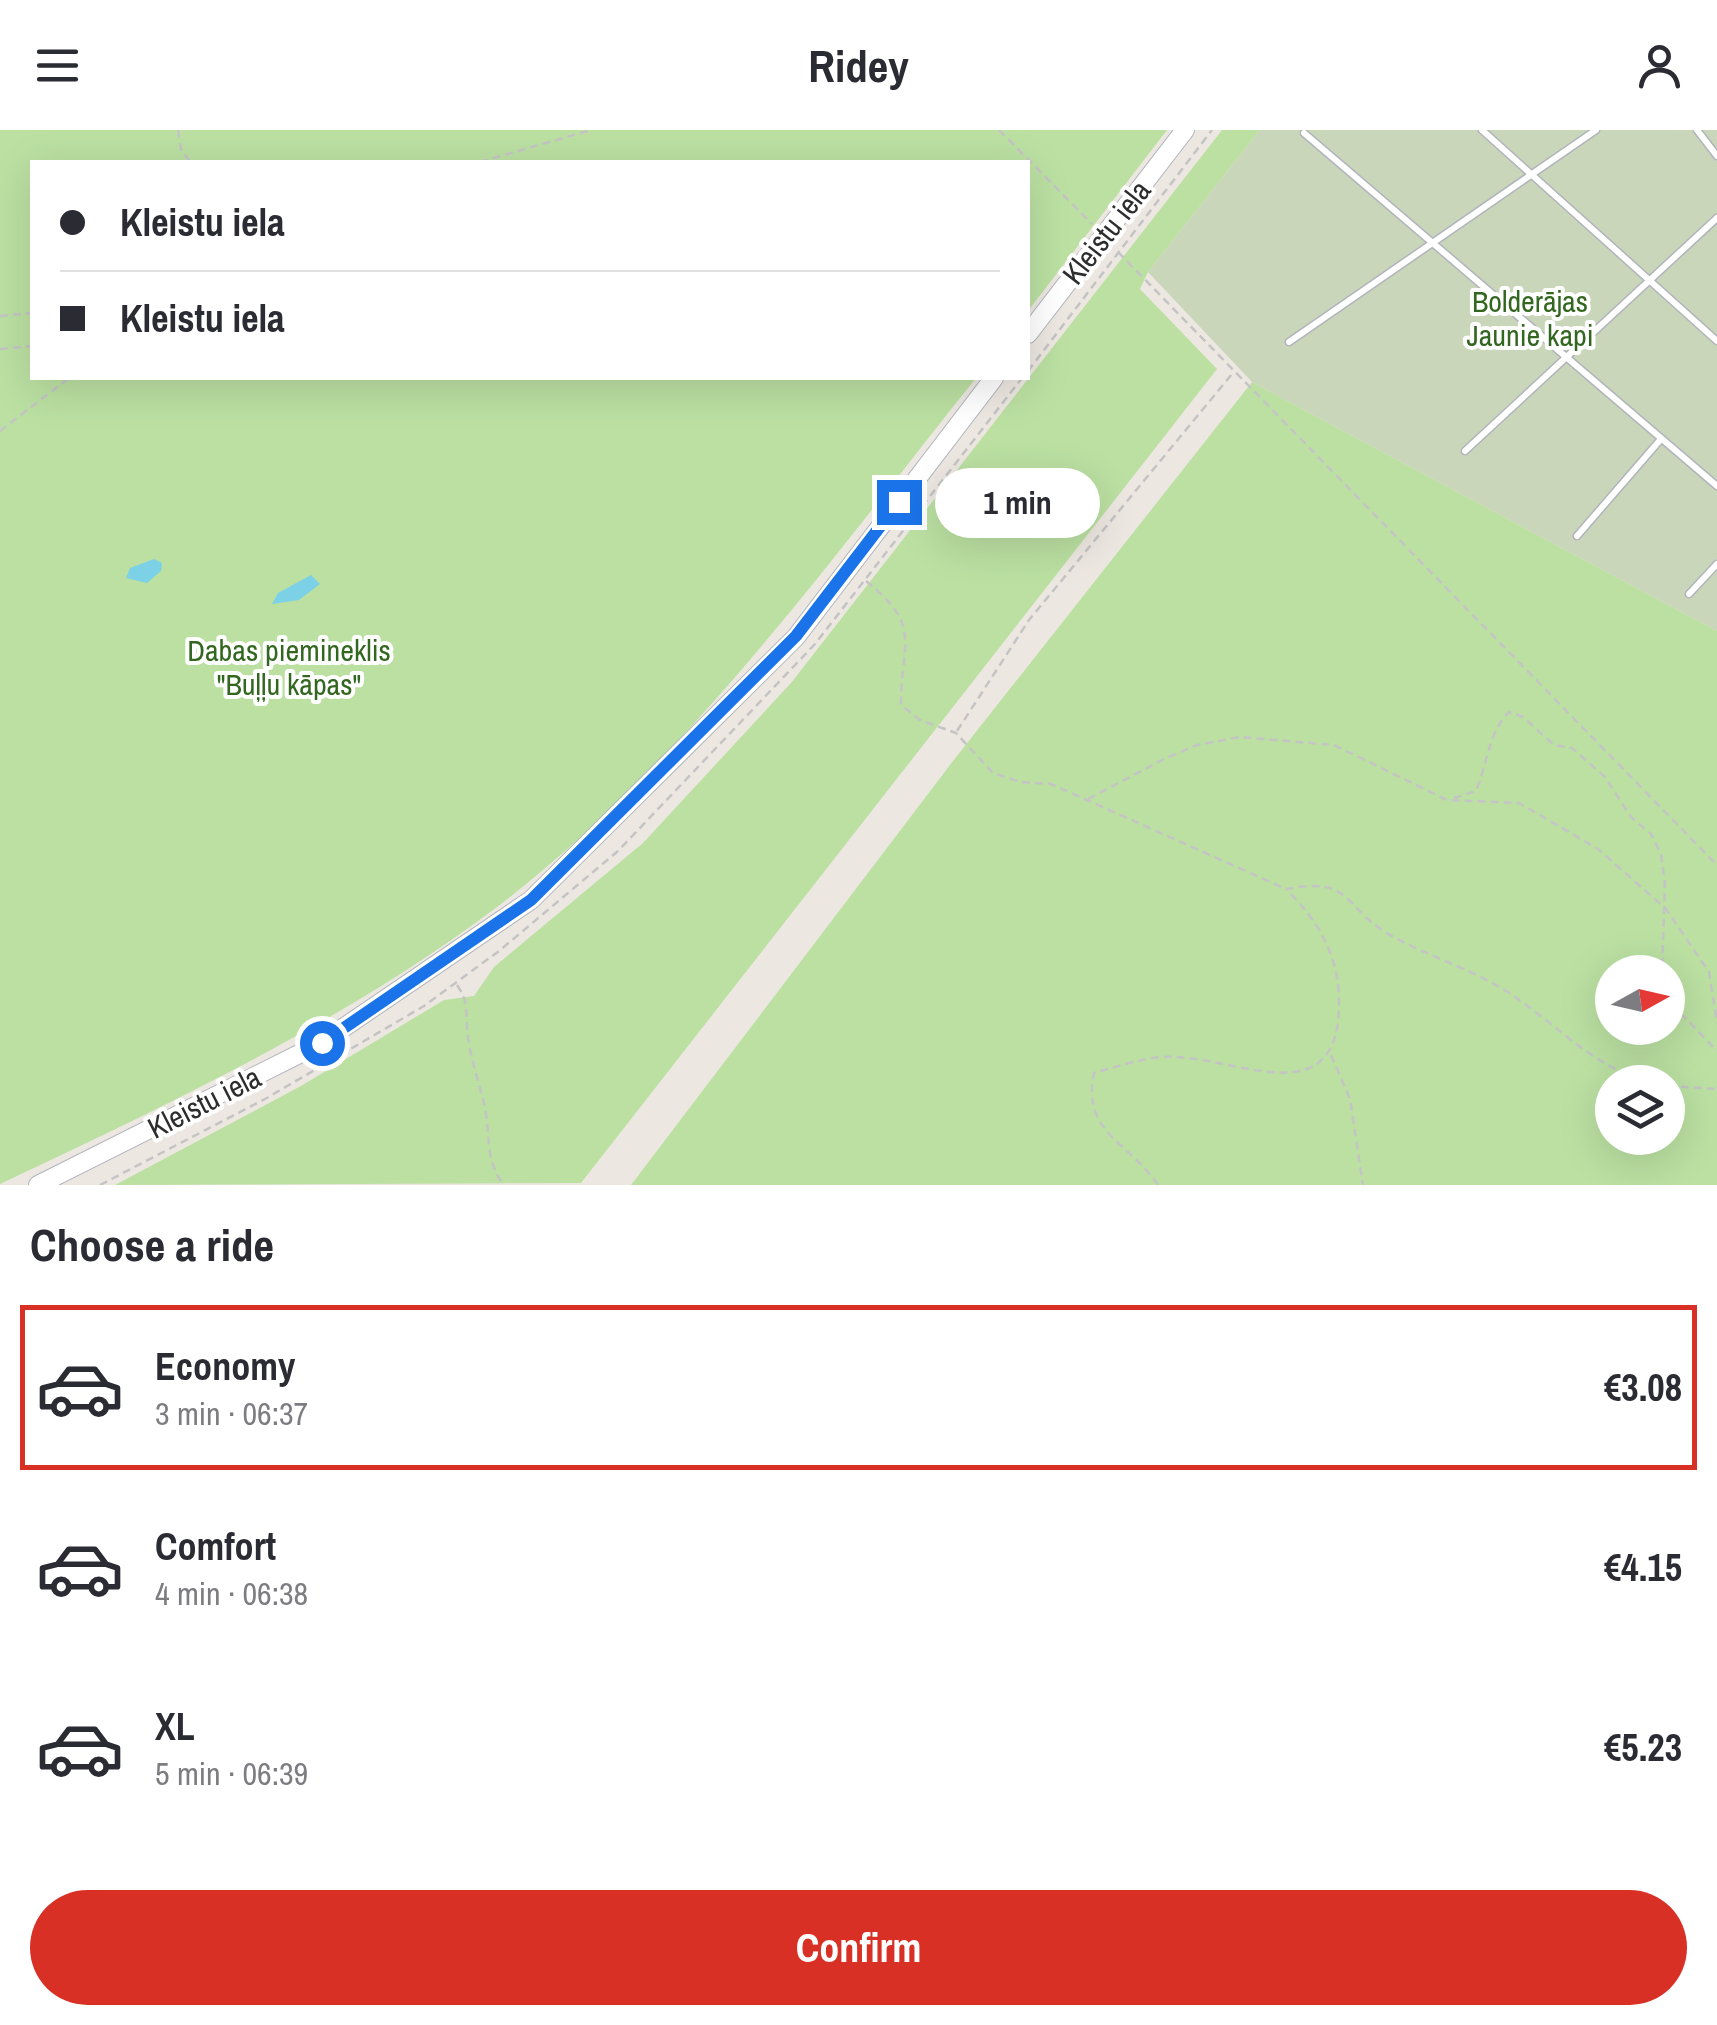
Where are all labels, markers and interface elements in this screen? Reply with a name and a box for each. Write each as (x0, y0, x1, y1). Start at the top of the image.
text: Ridey (808, 35, 909, 96)
icon: menu (30, 38, 85, 93)
icon: person (1632, 38, 1687, 93)
street label: Kleistu iela (1053, 171, 1159, 292)
text: Kleistu iela (120, 197, 285, 248)
park label: Bolderājas Jaunie kapi (1466, 281, 1594, 355)
text: Kleistu iela (120, 293, 285, 344)
callout: 1 min (934, 467, 1099, 537)
route end (877, 480, 922, 525)
text: 1 min (983, 481, 1052, 524)
park label: Dabas piemineklis "Buļļu kāpas" (187, 630, 391, 704)
north arrow (1595, 955, 1685, 1045)
map controls (1595, 955, 1685, 1155)
route start (300, 1021, 345, 1066)
street label: Kleistu iela (141, 1056, 268, 1147)
button: layers (1595, 1065, 1685, 1155)
text: Choose a ride (30, 1214, 274, 1275)
text: Economy (155, 1341, 295, 1392)
icon: car (35, 1343, 125, 1433)
text: €3.08 (1604, 1362, 1682, 1413)
text: 3 min · 06:37 (155, 1392, 308, 1435)
text: Comfort (155, 1521, 276, 1572)
icon: car (35, 1523, 125, 1613)
text: €4.15 (1604, 1542, 1682, 1593)
text: 4 min · 06:38 (155, 1572, 308, 1615)
text: XL (155, 1701, 195, 1752)
icon: car (35, 1703, 125, 1793)
text: €5.23 (1604, 1722, 1682, 1773)
text: 5 min · 06:39 (155, 1752, 308, 1795)
button: Confirm (30, 1890, 1687, 2005)

